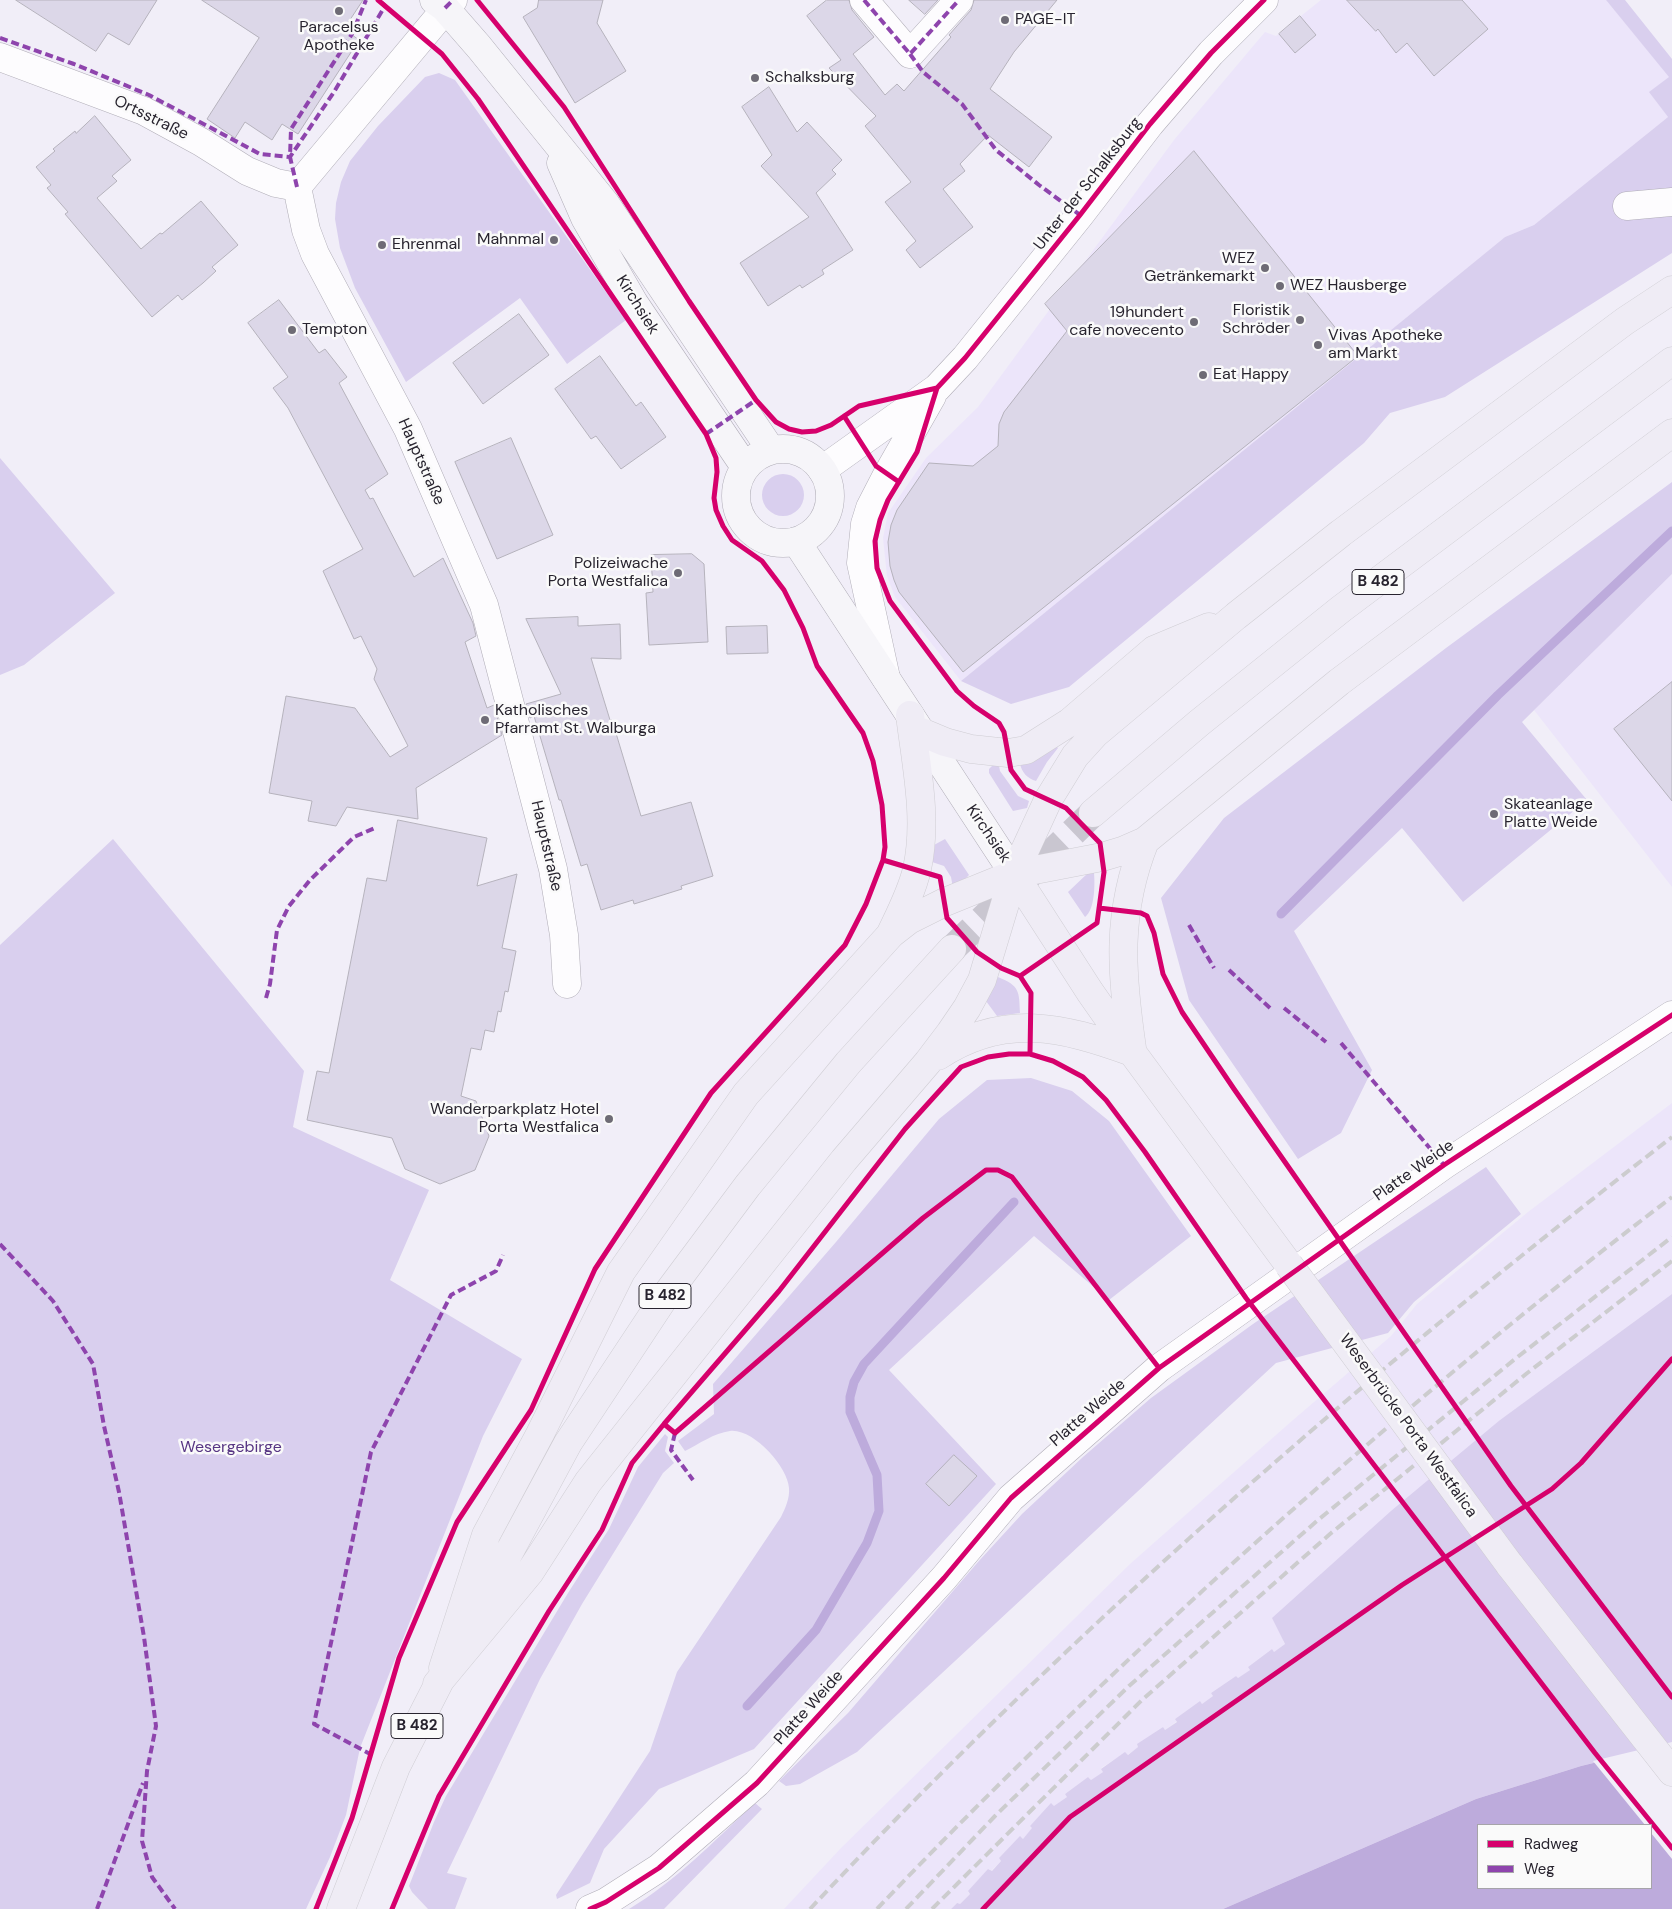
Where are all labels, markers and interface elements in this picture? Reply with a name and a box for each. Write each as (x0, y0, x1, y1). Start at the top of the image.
marker: Paracelsus Apotheke (333, 5, 345, 17)
place label: PAGE-IT (1015, 10, 1075, 30)
marker: PAGE-IT (999, 14, 1011, 26)
place label: Paracelsus Apotheke (299, 18, 379, 56)
place label: Schalksburg (765, 68, 854, 88)
marker: Schalksburg (749, 72, 761, 84)
street label: Ortsstraße (111, 92, 191, 144)
street label: Unter der Schalksburg (1030, 114, 1146, 254)
place label: Mahnmal (477, 230, 544, 250)
marker: Mahnmal (548, 234, 560, 246)
place label: Ehrenmal (392, 235, 461, 255)
marker: Ehrenmal (376, 239, 388, 251)
place label: WEZ Getränkemarkt (1144, 249, 1255, 287)
marker: WEZ Getränkemarkt (1259, 262, 1271, 274)
street label: Kirchsiek (611, 272, 663, 338)
place label: WEZ Hausberge (1290, 276, 1407, 296)
marker: WEZ Hausberge (1274, 280, 1286, 292)
place label: Floristik Schröder (1222, 301, 1290, 339)
place label: 19hundert cafe novecento (1069, 303, 1184, 341)
marker: Floristik Schröder (1294, 314, 1306, 326)
marker: 19hundert cafe novecento (1188, 316, 1200, 328)
place label: Tempton (302, 320, 367, 340)
marker: Tempton (286, 324, 298, 336)
place label: Vivas Apotheke am Markt (1328, 326, 1443, 364)
marker: Vivas Apotheke am Markt (1312, 339, 1324, 351)
place label: Eat Happy (1213, 365, 1289, 385)
marker: Eat Happy (1197, 369, 1209, 381)
street label: Hauptstraße (393, 416, 449, 508)
place label: Polizeiwache Porta Westfalica (548, 554, 668, 592)
marker: Polizeiwache Porta Westfalica (672, 567, 684, 579)
road number: B 482 (1352, 570, 1404, 594)
place label: Katholisches Pfarramt St. Walburga (495, 701, 656, 739)
marker: Katholisches Pfarramt St. Walburga (479, 714, 491, 726)
place label: Skateanlage Platte Weide (1504, 795, 1598, 833)
street label: Hauptstraße (526, 799, 566, 893)
street label: Kirchsiek (962, 801, 1014, 867)
marker: Skateanlage Platte Weide (1488, 808, 1500, 820)
place label: Wanderparkplatz Hotel Porta Westfalica (430, 1100, 599, 1138)
marker: Wanderparkplatz Hotel Porta Westfalica (603, 1113, 615, 1125)
street label: Platte Weide (1370, 1136, 1458, 1206)
road number: B 482 (639, 1284, 691, 1308)
street label: Weserbrücke Porta Westfalica (1335, 1330, 1481, 1522)
street label: Platte Weide (1046, 1375, 1130, 1451)
park label: Wesergebirge (180, 1438, 282, 1458)
street label: Platte Weide (771, 1667, 847, 1749)
road number: B 482 (391, 1714, 443, 1738)
legend (1477, 1824, 1652, 1889)
text: Radweg (1524, 1834, 1578, 1854)
text: Weg (1524, 1859, 1555, 1879)

